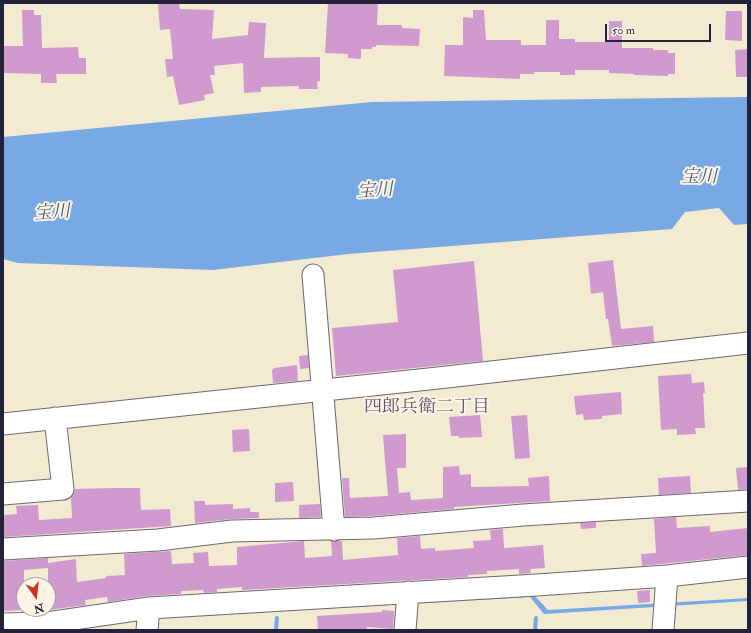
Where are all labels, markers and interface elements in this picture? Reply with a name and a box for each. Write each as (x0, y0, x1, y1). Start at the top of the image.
scale bar (607, 16, 713, 42)
text: 50 m (612, 23, 635, 38)
water label: 宝川 (681, 167, 717, 189)
water label: 宝川 (356, 180, 394, 204)
water label: 宝川 (33, 202, 71, 226)
district label: 四郎兵衛二丁目 (364, 397, 490, 419)
north arrow (16, 577, 56, 617)
text: N (33, 601, 45, 616)

